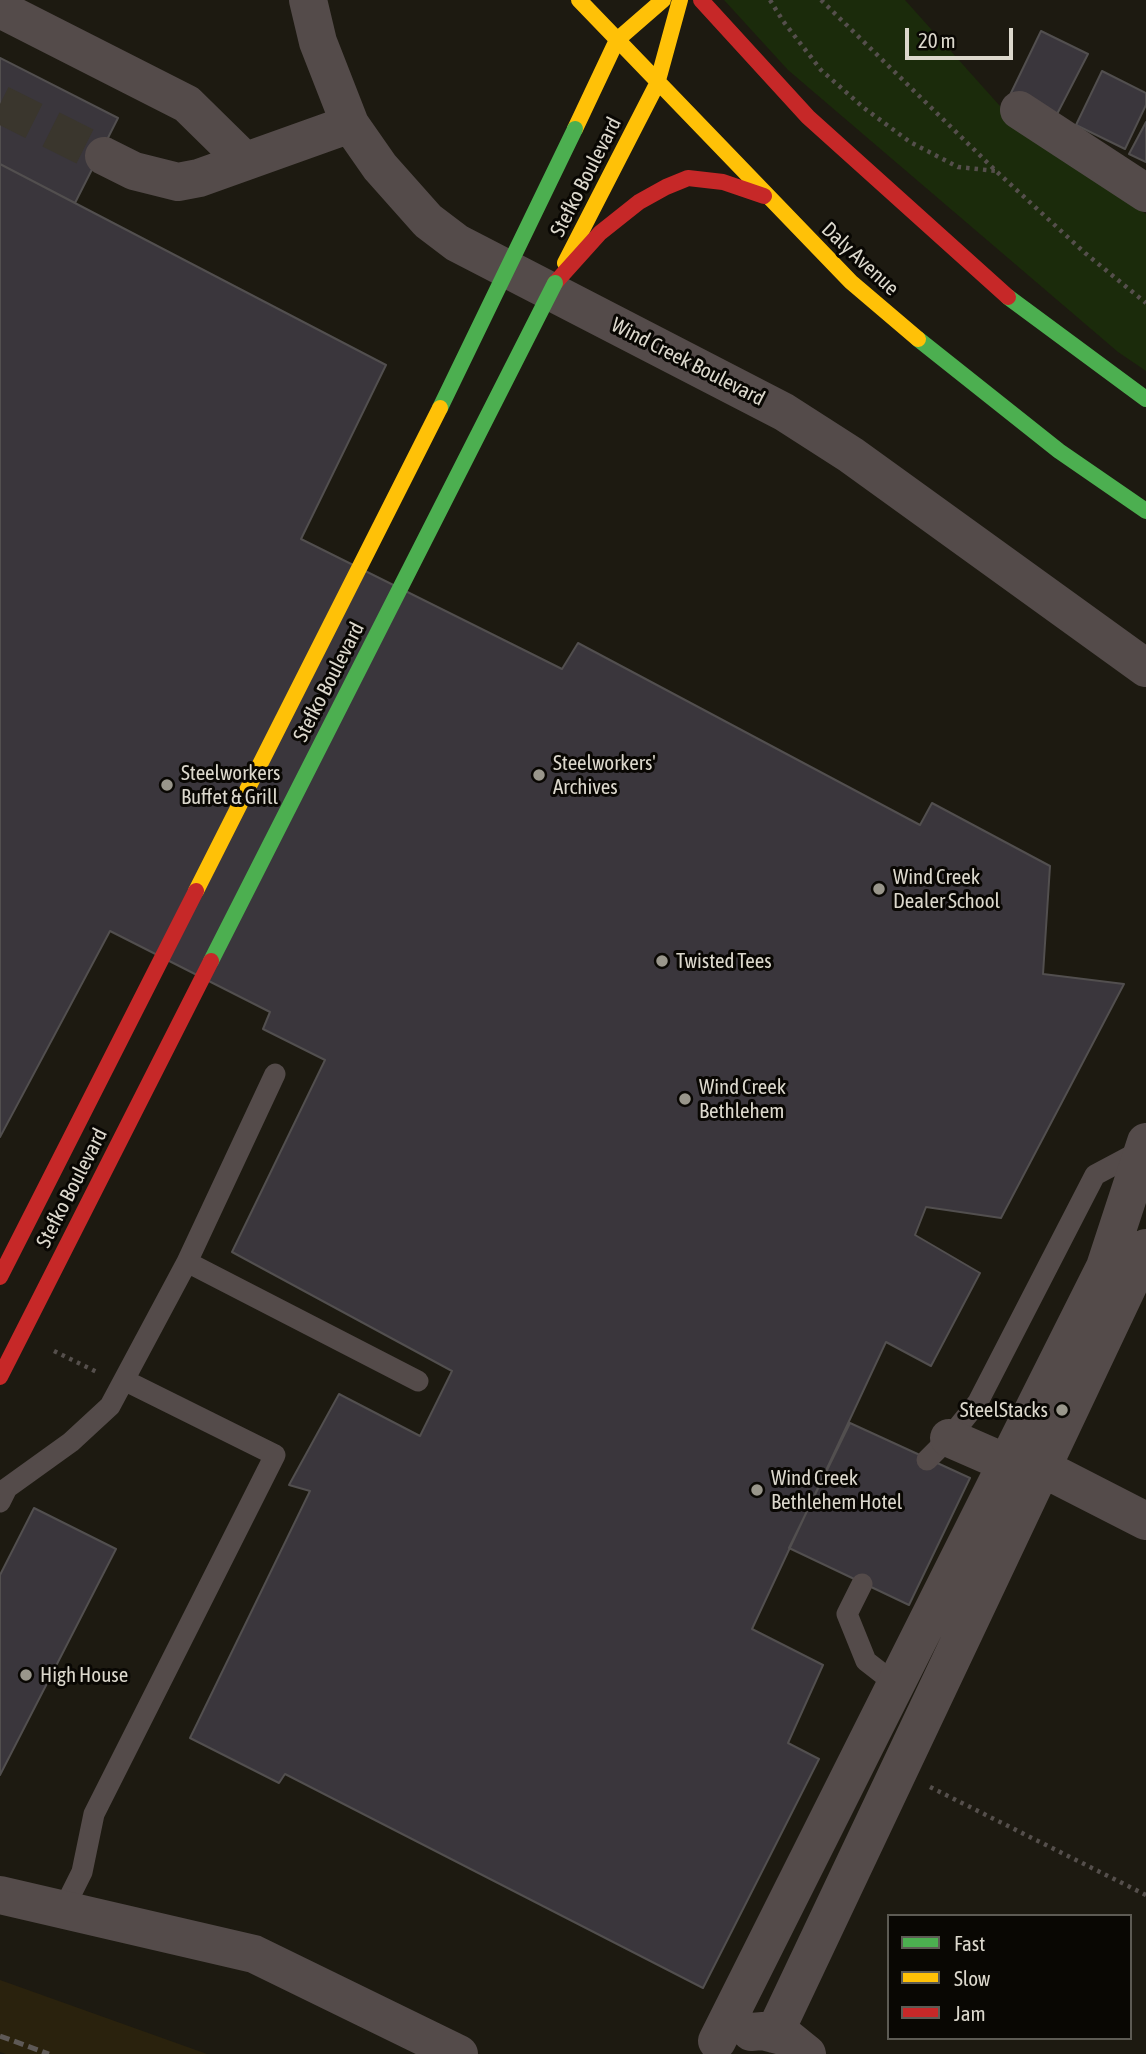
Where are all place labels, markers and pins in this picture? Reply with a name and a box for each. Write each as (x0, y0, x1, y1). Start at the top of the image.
place label: Steelworkers' Archives (553, 750, 656, 800)
place label: Steelworkers Buffet & Grill (181, 760, 280, 810)
marker: Steelworkers' Archives (531, 767, 547, 783)
marker: Steelworkers Buffet & Grill (159, 777, 175, 793)
place label: Wind Creek Dealer School (893, 864, 1000, 914)
marker: Wind Creek Dealer School (871, 881, 887, 897)
place label: Twisted Tees (676, 948, 772, 974)
marker: Twisted Tees (654, 953, 670, 969)
place label: Wind Creek Bethlehem (699, 1074, 786, 1124)
marker: Wind Creek Bethlehem (677, 1091, 693, 1107)
place label: SteelStacks (960, 1397, 1048, 1423)
marker: SteelStacks (1054, 1402, 1070, 1418)
place label: Wind Creek Bethlehem Hotel (771, 1465, 902, 1515)
marker: Wind Creek Bethlehem Hotel (749, 1482, 765, 1498)
place label: High House (40, 1662, 128, 1688)
marker: High House (18, 1667, 34, 1683)

